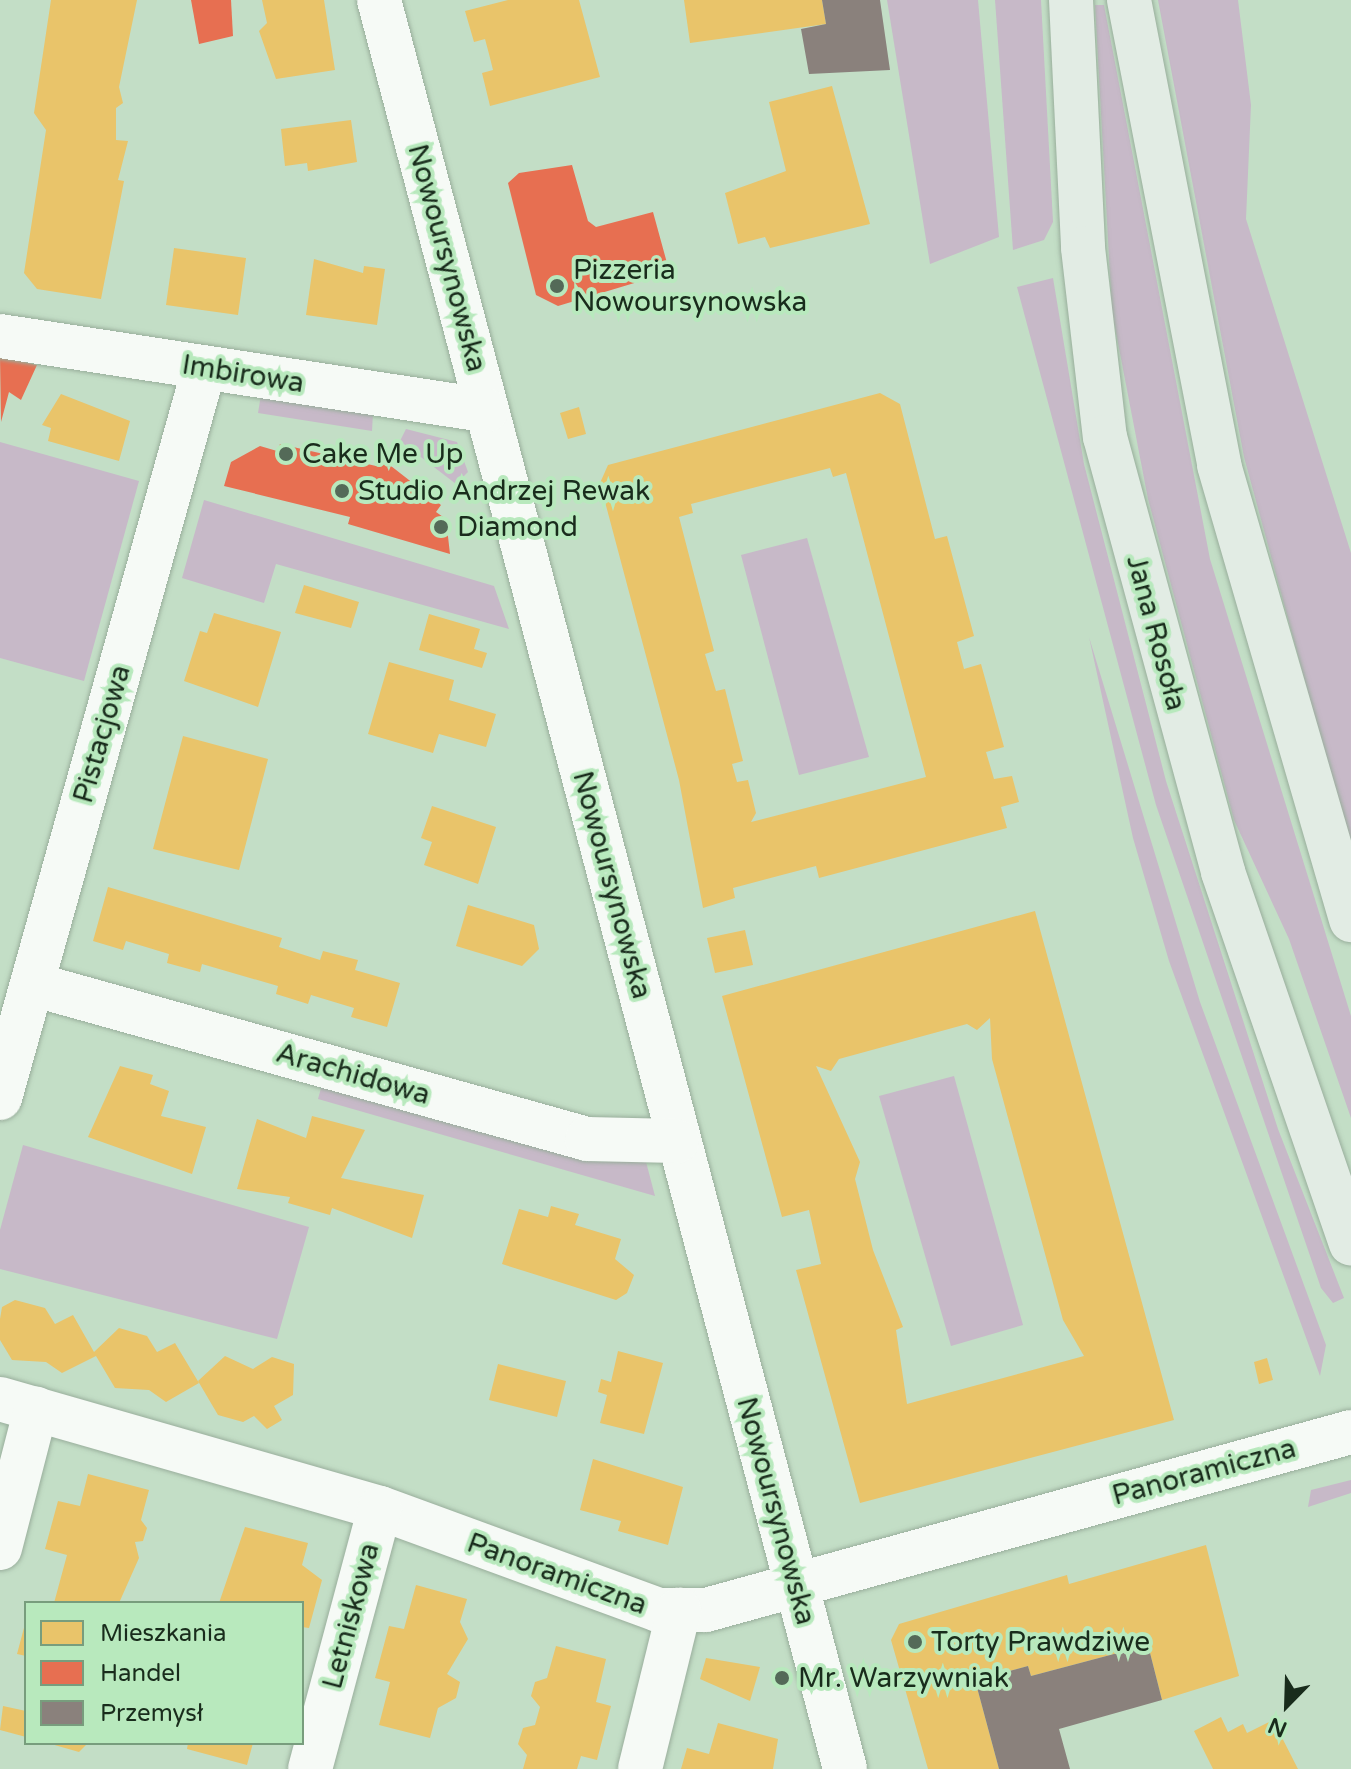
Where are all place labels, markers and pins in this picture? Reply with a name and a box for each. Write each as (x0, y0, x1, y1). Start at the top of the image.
place label: Pizzeria Nowoursynowska (573, 253, 807, 319)
marker: Pizzeria Nowoursynowska (548, 277, 566, 295)
place label: Cake Me Up (302, 437, 464, 471)
marker: Cake Me Up (277, 445, 295, 463)
place label: Studio Andrzej Rewak (358, 474, 650, 508)
marker: Studio Andrzej Rewak (333, 482, 351, 500)
place label: Diamond (457, 510, 578, 544)
marker: Diamond (432, 518, 450, 536)
place label: Torty Prawdziwe (931, 1625, 1150, 1659)
marker: Torty Prawdziwe (906, 1633, 924, 1651)
place label: Mr. Warzywniak (798, 1661, 1009, 1695)
marker: Mr. Warzywniak (773, 1669, 791, 1687)

